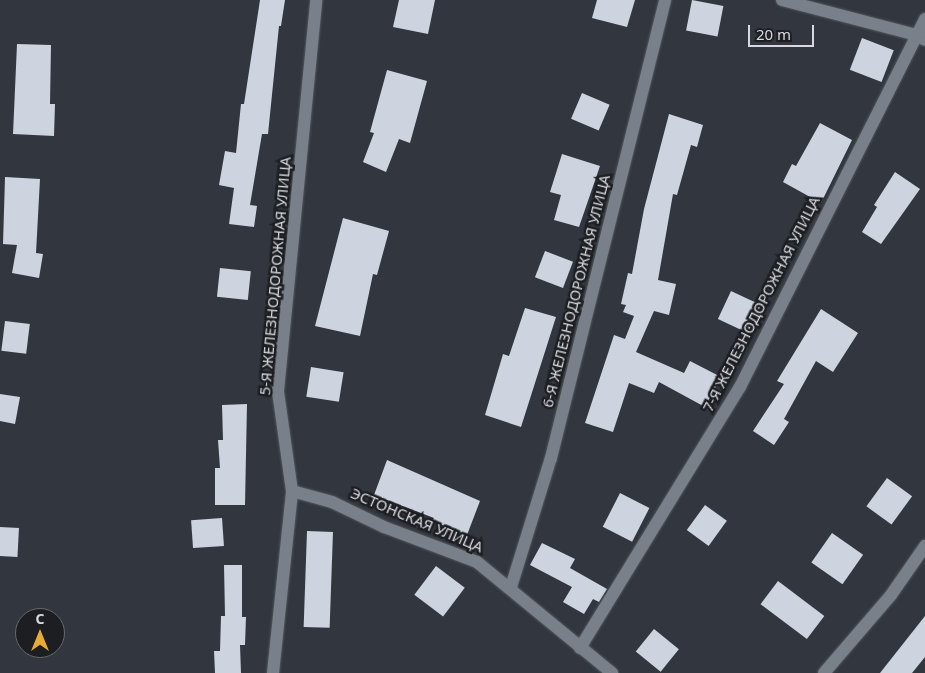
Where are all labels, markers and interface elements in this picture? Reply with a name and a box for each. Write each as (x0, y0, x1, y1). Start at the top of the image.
scale bar (750, 15, 816, 47)
text: 20 m (756, 24, 791, 44)
street label: 5-Я ЖЕЛЕЗНОДОРОЖНАЯ УЛИЦА (256, 156, 294, 396)
street label: 6-Я ЖЕЛЕЗНОДОРОЖНАЯ УЛИЦА (538, 173, 614, 409)
street label: 7-Я ЖЕЛЕЗНОДОРОЖНАЯ УЛИЦА (699, 193, 823, 415)
street label: ЭСТОНСКАЯ УЛИЦА (348, 484, 486, 556)
north arrow (15, 608, 65, 658)
text: С (35, 609, 45, 628)

